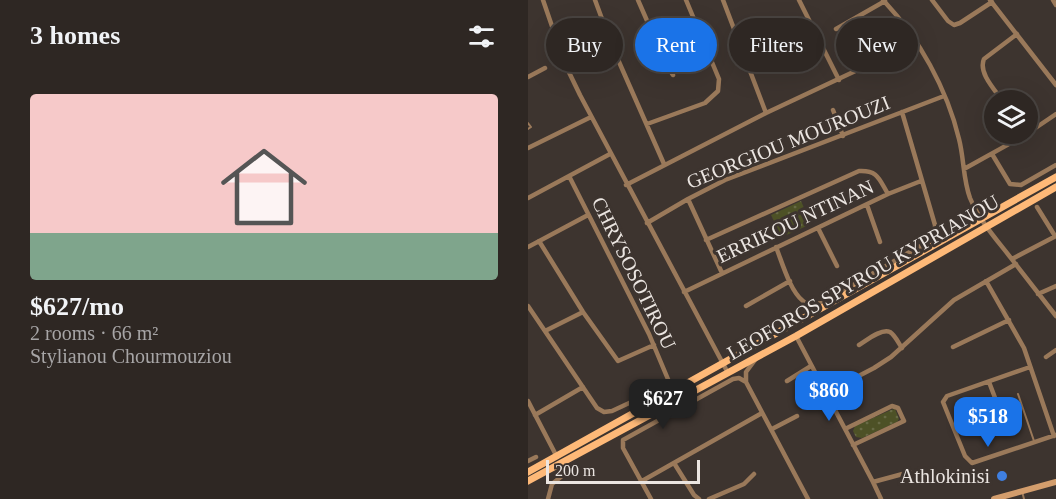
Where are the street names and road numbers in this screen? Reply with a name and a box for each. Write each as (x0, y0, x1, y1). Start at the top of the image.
street label: GEORGIOU MOUROUZI (683, 91, 893, 193)
street label: ERRIKOU NTINAN (713, 175, 877, 267)
street label: LEOFOROS SPYROU KYPRIANOU (723, 190, 1003, 364)
street label: CHRYSOSOTIROU (588, 193, 681, 353)

